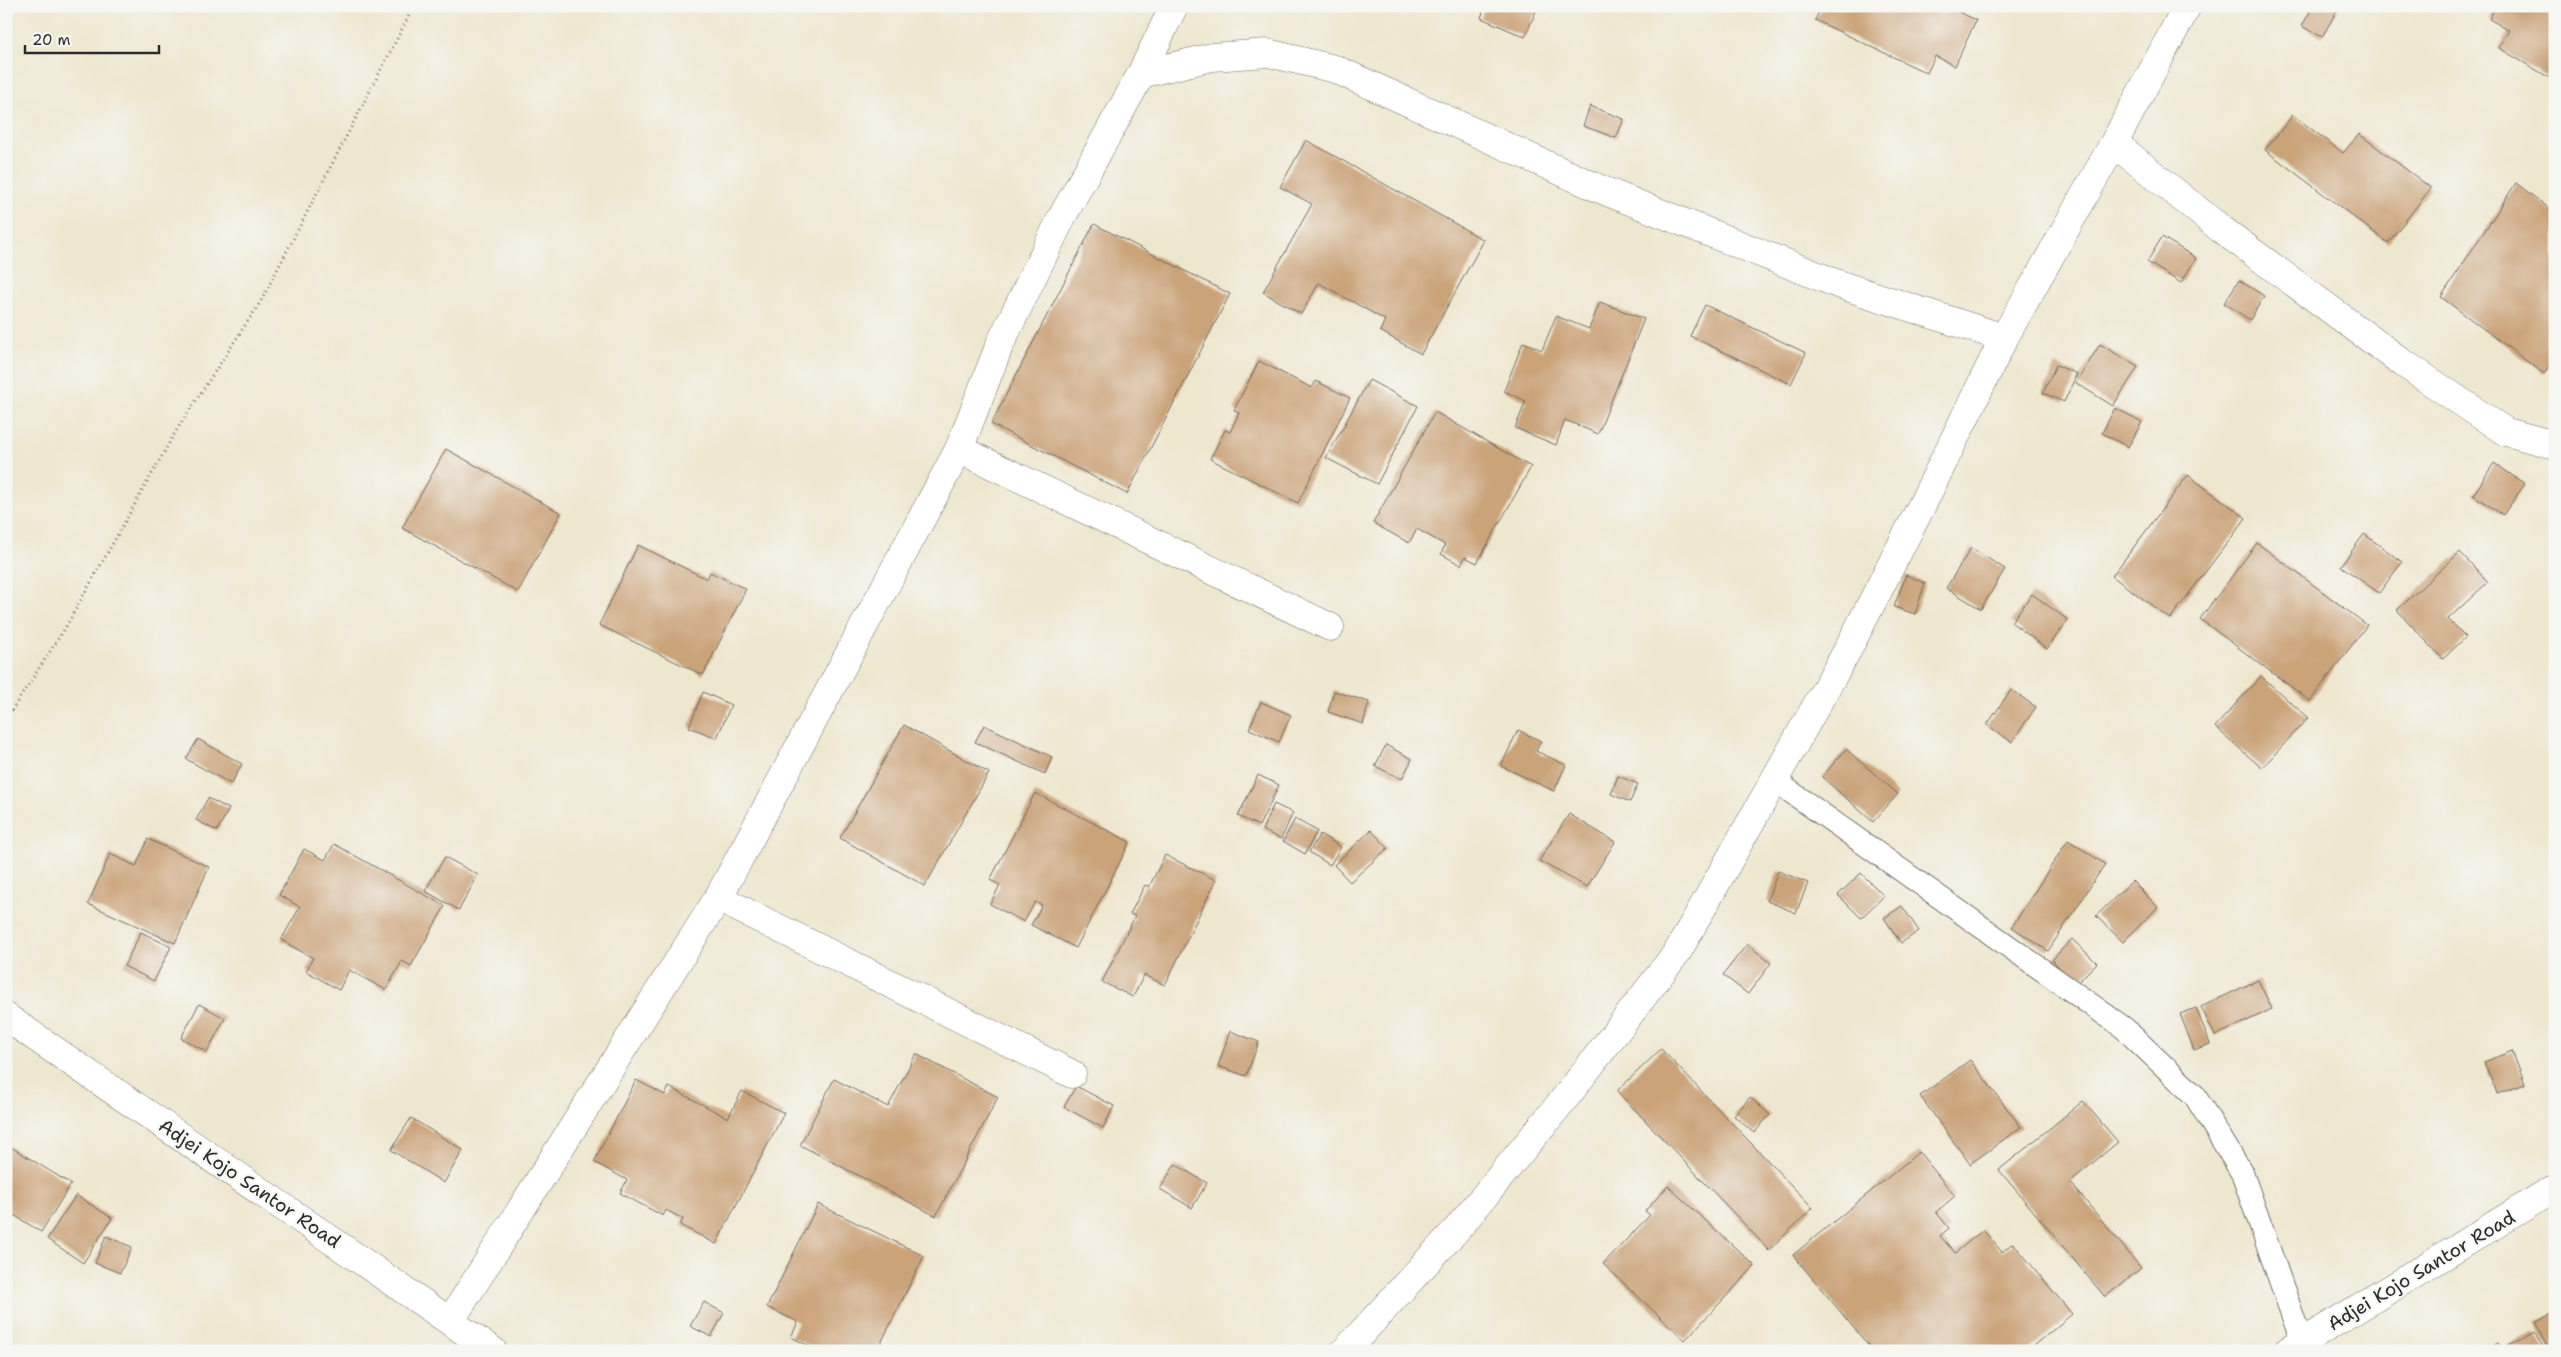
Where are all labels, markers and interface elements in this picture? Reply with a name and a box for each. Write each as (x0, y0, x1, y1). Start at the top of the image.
scale bar (25, 22, 159, 54)
text: 20 m (32, 30, 71, 50)
street label: Adjei Kojo Santor Road (154, 1113, 346, 1254)
street label: Adjei Kojo Santor Road (2323, 1204, 2520, 1336)

